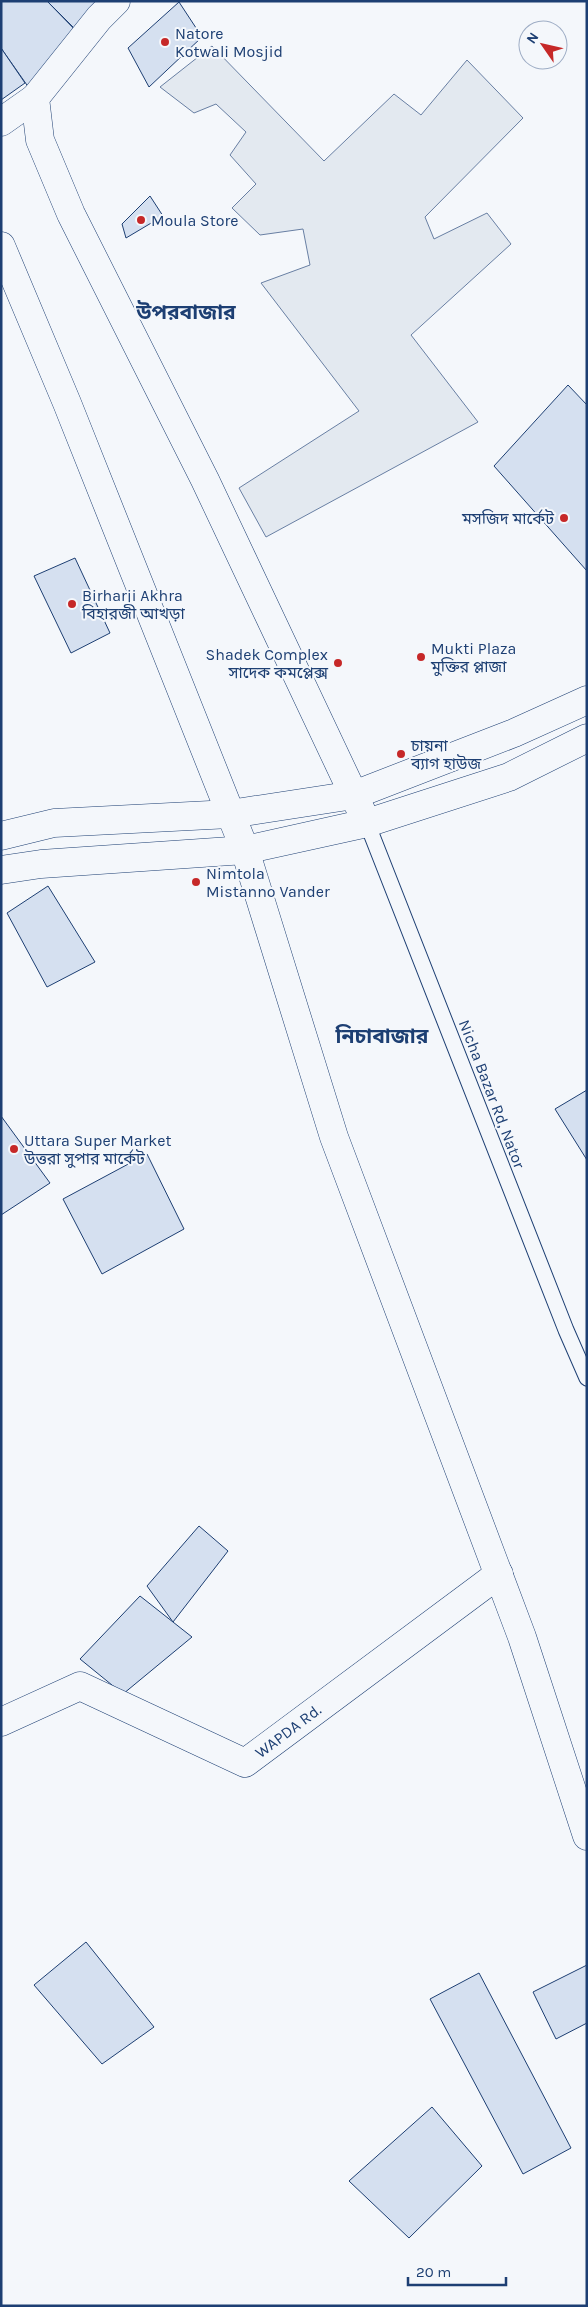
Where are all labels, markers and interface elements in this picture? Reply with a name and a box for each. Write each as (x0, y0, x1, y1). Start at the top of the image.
north arrow (518, 20, 568, 70)
place label: Natore Kotwali Mosjid (175, 24, 283, 61)
text: N (523, 29, 542, 47)
marker: Natore Kotwali Mosjid (159, 36, 171, 48)
place label: Moula Store (151, 211, 239, 230)
marker: Moula Store (135, 214, 147, 226)
district label: উপরবাজার (135, 300, 236, 324)
place label: মসজিদ মার্কেট (461, 509, 554, 528)
marker: মসজিদ মার্কেট (558, 512, 570, 524)
place label: Birharji Akhra বিহারজী আখড়া (81, 586, 185, 623)
marker: Birharji Akhra বিহারজী আখড়া (66, 598, 78, 610)
place label: Mukti Plaza মুক্তির প্লাজা (430, 639, 516, 676)
place label: Shadek Complex সাদেক কমপ্লেক্স (206, 645, 329, 682)
marker: Mukti Plaza মুক্তির প্লাজা (415, 651, 427, 663)
marker: Shadek Complex সাদেক কমপ্লেক্স (332, 657, 344, 669)
place label: চায়না ব্যাগ হাউজ (410, 736, 481, 773)
marker: চায়না ব্যাগ হাউজ (395, 748, 407, 760)
place label: Nimtola Mistanno Vander (206, 864, 330, 901)
marker: Nimtola Mistanno Vander (190, 876, 202, 888)
street label: Nicha Bazar Rd, Nator (455, 1017, 529, 1171)
district label: নিচাবাজার (335, 1024, 429, 1048)
place label: Uttara Super Market উত্তরা সুপার মার্কেট (23, 1131, 172, 1168)
marker: Uttara Super Market উত্তরা সুপার মার্কেট (8, 1143, 20, 1155)
street label: WAPDA Rd. (251, 1700, 325, 1762)
scale bar (408, 2254, 506, 2286)
text: 20 m (416, 2263, 451, 2281)

